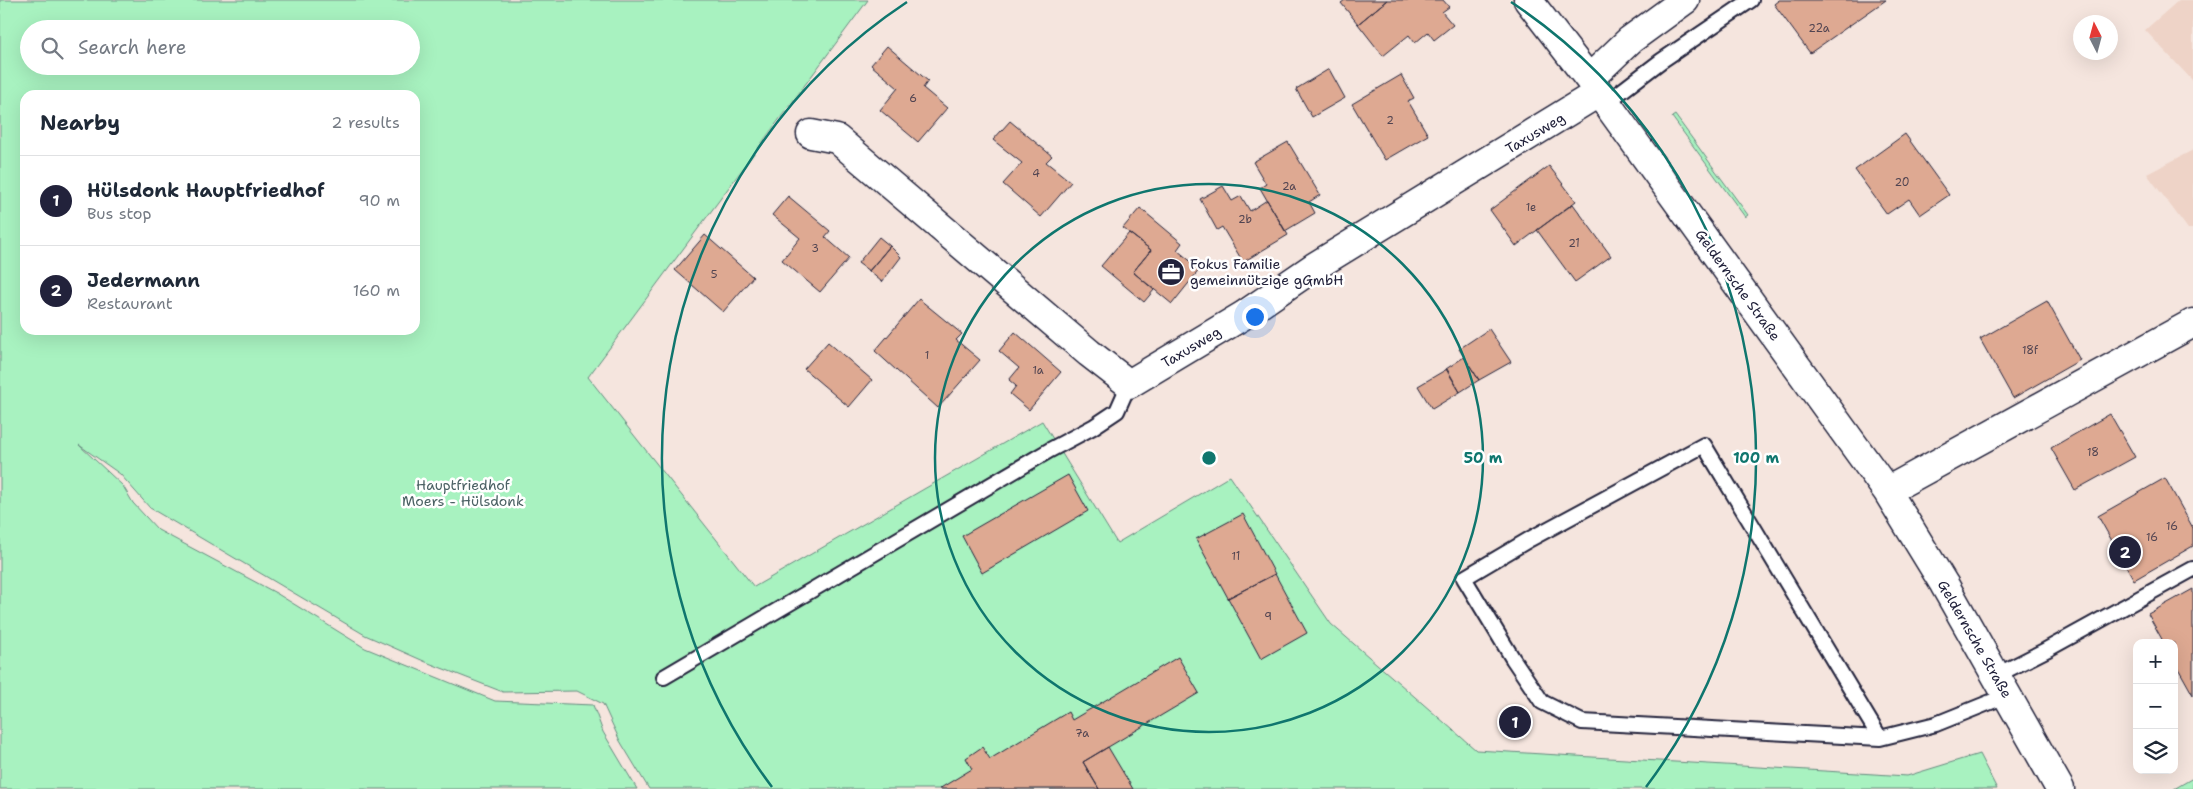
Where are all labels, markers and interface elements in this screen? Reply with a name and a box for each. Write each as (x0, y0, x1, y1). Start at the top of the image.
north arrow (2073, 15, 2118, 60)
search box (20, 20, 420, 75)
house number: 22a (1808, 21, 1830, 36)
icon: search (38, 34, 66, 62)
text: Search here (78, 35, 187, 60)
house number: 6 (909, 91, 917, 106)
street label: Taxusweg (1502, 108, 1568, 158)
text: Nearby (40, 109, 120, 137)
text: 2 results (331, 112, 400, 133)
house number: 2 (1386, 113, 1394, 128)
house number: 4 (1032, 166, 1040, 181)
house number: 20 (1894, 175, 1910, 190)
text: Hülsdonk Hauptfriedhof (87, 178, 325, 203)
house number: 2a (1282, 179, 1296, 194)
text: 1 (52, 190, 60, 211)
text: 90 m (359, 190, 400, 211)
house number: 1e (1526, 200, 1536, 215)
text: Bus stop (87, 203, 152, 224)
house number: 2b (1238, 212, 1252, 227)
street label: Geldernsche Straße (1692, 226, 1784, 344)
house number: 21 (1568, 236, 1580, 251)
house number: 3 (811, 241, 819, 256)
place label: Fokus Familie gemeinnützige gGmbH (1190, 255, 1343, 289)
office icon: Fokus Familie gemeinnützige gGmbH (1156, 257, 1186, 287)
house number: 5 (711, 267, 718, 282)
text: Jedermann (87, 268, 200, 293)
text: 2 (50, 280, 62, 301)
text: 160 m (353, 280, 400, 301)
text: Restaurant (87, 293, 173, 314)
your location (1242, 304, 1268, 330)
street label: Taxusweg (1158, 322, 1224, 372)
house number: 18f (2022, 343, 2039, 358)
house number: 1 (925, 348, 929, 363)
house number: 1a (1032, 363, 1044, 378)
house number: 18 (2087, 445, 2099, 460)
text: 50 m (1464, 448, 1503, 468)
text: 100 m (1733, 448, 1779, 468)
centre of rings (1200, 449, 1218, 467)
park label: Hauptfriedhof Moers - Hülsdonk (402, 476, 524, 510)
house number: 16 (2166, 519, 2178, 534)
house number: 16 (2146, 530, 2158, 545)
pin: 2 (2109, 533, 2141, 571)
house number: 11 (1232, 549, 1240, 564)
street label: Geldernsche Straße (1934, 577, 2016, 701)
house number: 9 (1264, 609, 1272, 624)
map controls (2133, 639, 2178, 774)
button: + (2133, 639, 2178, 684)
button: − (2133, 684, 2178, 729)
pin: 1 (1499, 703, 1531, 741)
house number: 7a (1075, 726, 1089, 741)
button: layers (2133, 729, 2178, 774)

